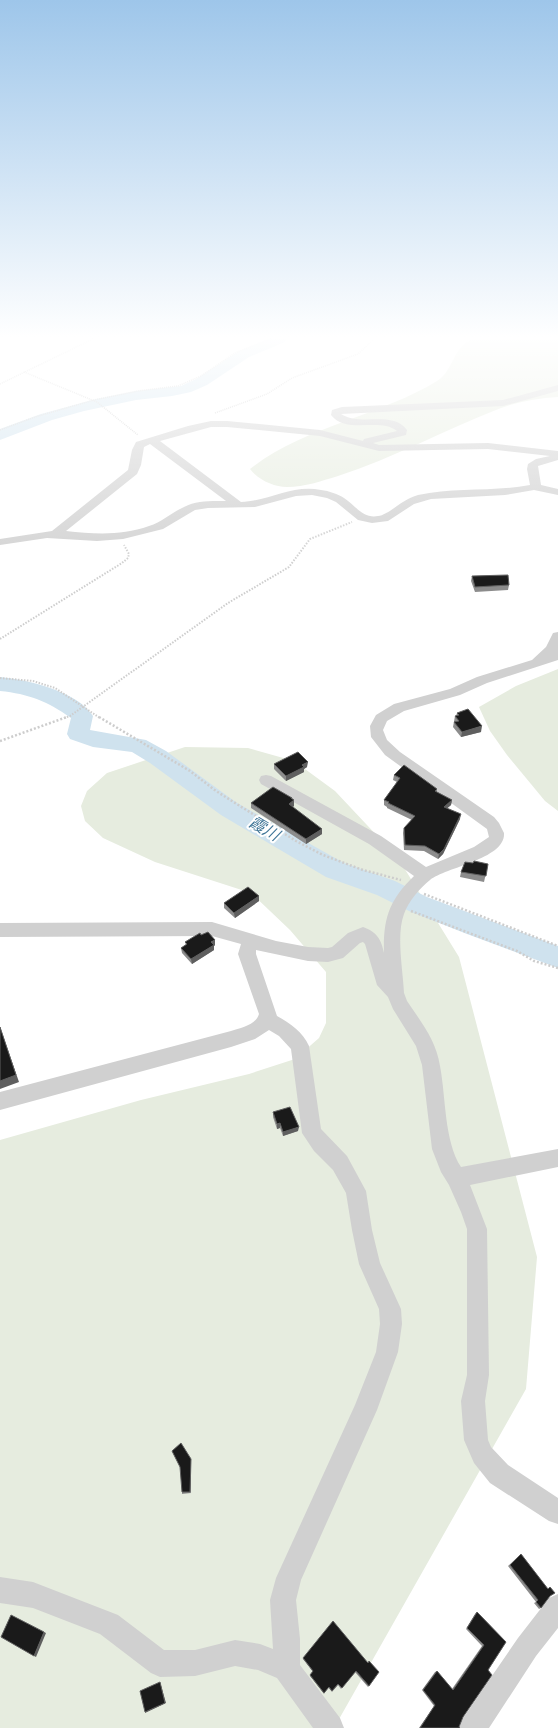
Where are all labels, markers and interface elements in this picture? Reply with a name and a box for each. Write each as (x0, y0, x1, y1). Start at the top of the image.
water label: 霞川 (246, 814, 284, 845)

